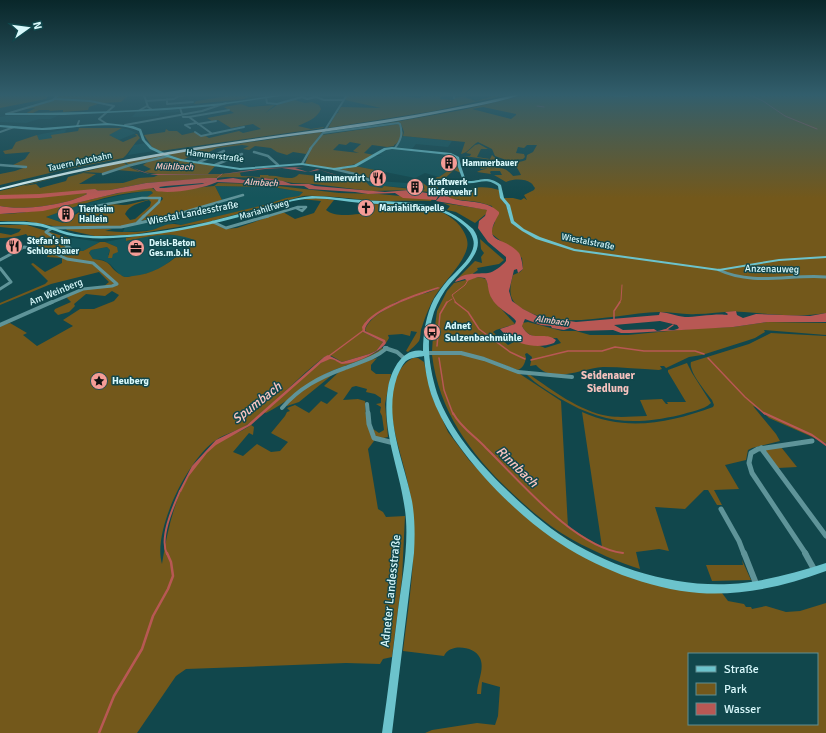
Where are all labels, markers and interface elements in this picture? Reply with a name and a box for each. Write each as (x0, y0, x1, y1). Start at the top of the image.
north arrow (8, 8, 48, 48)
text: N (30, 20, 44, 31)
street label: Hammerstraße (186, 147, 245, 165)
street label: Tauern Autobahn (47, 150, 113, 174)
building icon: Hammerbauer (439, 153, 459, 173)
place label: Hammerbauer (462, 158, 518, 169)
water label: Mühlbach (155, 161, 194, 173)
restaurant icon: Hammerwirt (368, 168, 388, 188)
place label: Hammerwirt (314, 173, 366, 184)
water label: Almbach (244, 177, 279, 189)
building icon: Kraftwerk Kieferwehr I (405, 177, 425, 197)
place label: Kraftwerk Kieferwehr I (428, 177, 477, 198)
street label: Mariahilfweg (238, 197, 290, 223)
street label: Wiestal Landesstraße (146, 198, 240, 228)
church icon: Mariahilfkapelle (356, 198, 376, 218)
place label: Mariahilfkapelle (379, 203, 445, 214)
building icon: Tierheim Hallein (56, 204, 76, 224)
place label: Tierheim Hallein (79, 204, 114, 225)
street label: Wiestalstraße (560, 231, 616, 253)
place label: Stefan's im Schlossbauer (27, 235, 79, 257)
restaurant icon: Stefan's im Schlossbauer (4, 236, 24, 256)
office icon: Deisl-Beton Ges.m.b.H. (126, 238, 146, 258)
place label: Deisl-Beton Ges.m.b.H. (149, 238, 195, 259)
street label: Anzenauweg (745, 263, 799, 275)
street label: Am Weinberg (27, 276, 85, 308)
water label: Almbach (535, 313, 571, 329)
place label: Adnet Sulzenbachmühle (445, 320, 522, 344)
bus stop icon: Adnet Sulzenbachmühle (422, 322, 442, 342)
district label: Seidenauer Siedlung (581, 369, 636, 395)
place icon: Heuberg (89, 371, 109, 391)
place label: Heuberg (112, 375, 149, 387)
water label: Spumbach (229, 378, 286, 427)
water label: Rinnbach (493, 443, 542, 491)
street label: Adneter Landesstraße (378, 534, 404, 648)
legend (688, 653, 818, 725)
text: Straße (724, 662, 759, 677)
text: Park (724, 682, 747, 697)
text: Wasser (724, 702, 761, 717)

